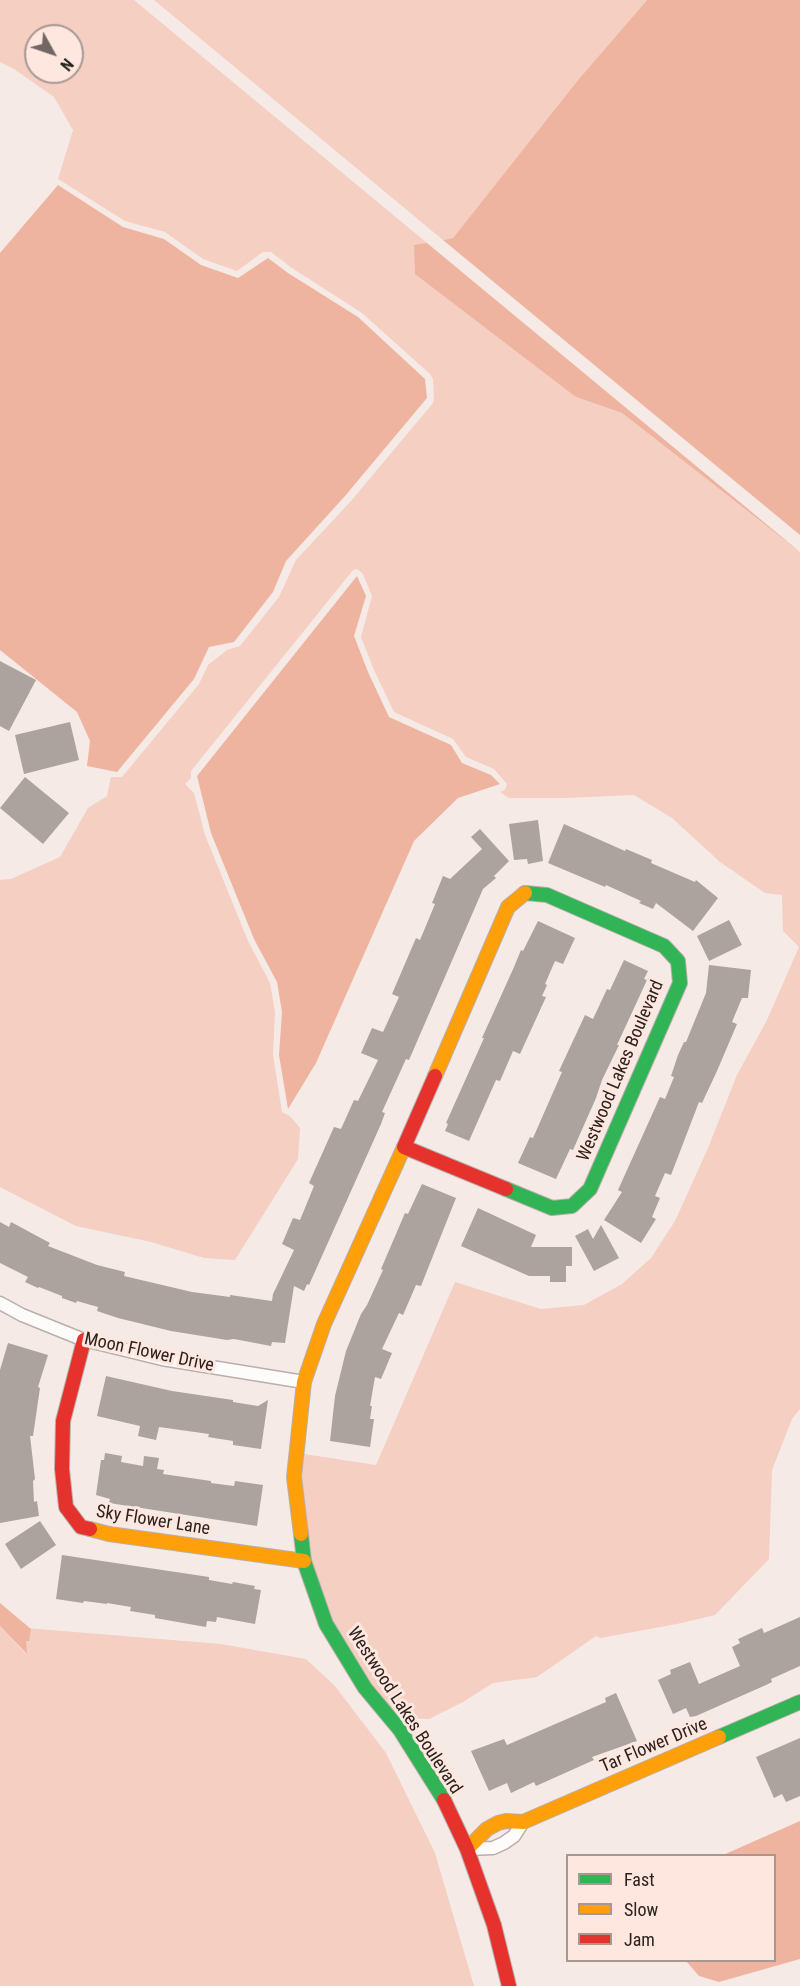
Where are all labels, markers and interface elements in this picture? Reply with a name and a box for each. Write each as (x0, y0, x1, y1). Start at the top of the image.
north arrow (24, 24, 84, 84)
text: N (56, 55, 77, 74)
street label: Westwood Lakes Boulevard (573, 977, 669, 1165)
street label: Moon Flower Drive (82, 1329, 216, 1377)
street label: Sky Flower Lane (95, 1501, 211, 1541)
street label: Westwood Lakes Boulevard (342, 1624, 466, 1798)
street label: Tar Flower Drive (597, 1714, 711, 1778)
legend (566, 1854, 776, 1962)
text: Fast (624, 1869, 655, 1890)
text: Slow (624, 1899, 658, 1920)
text: Jam (624, 1929, 655, 1950)

